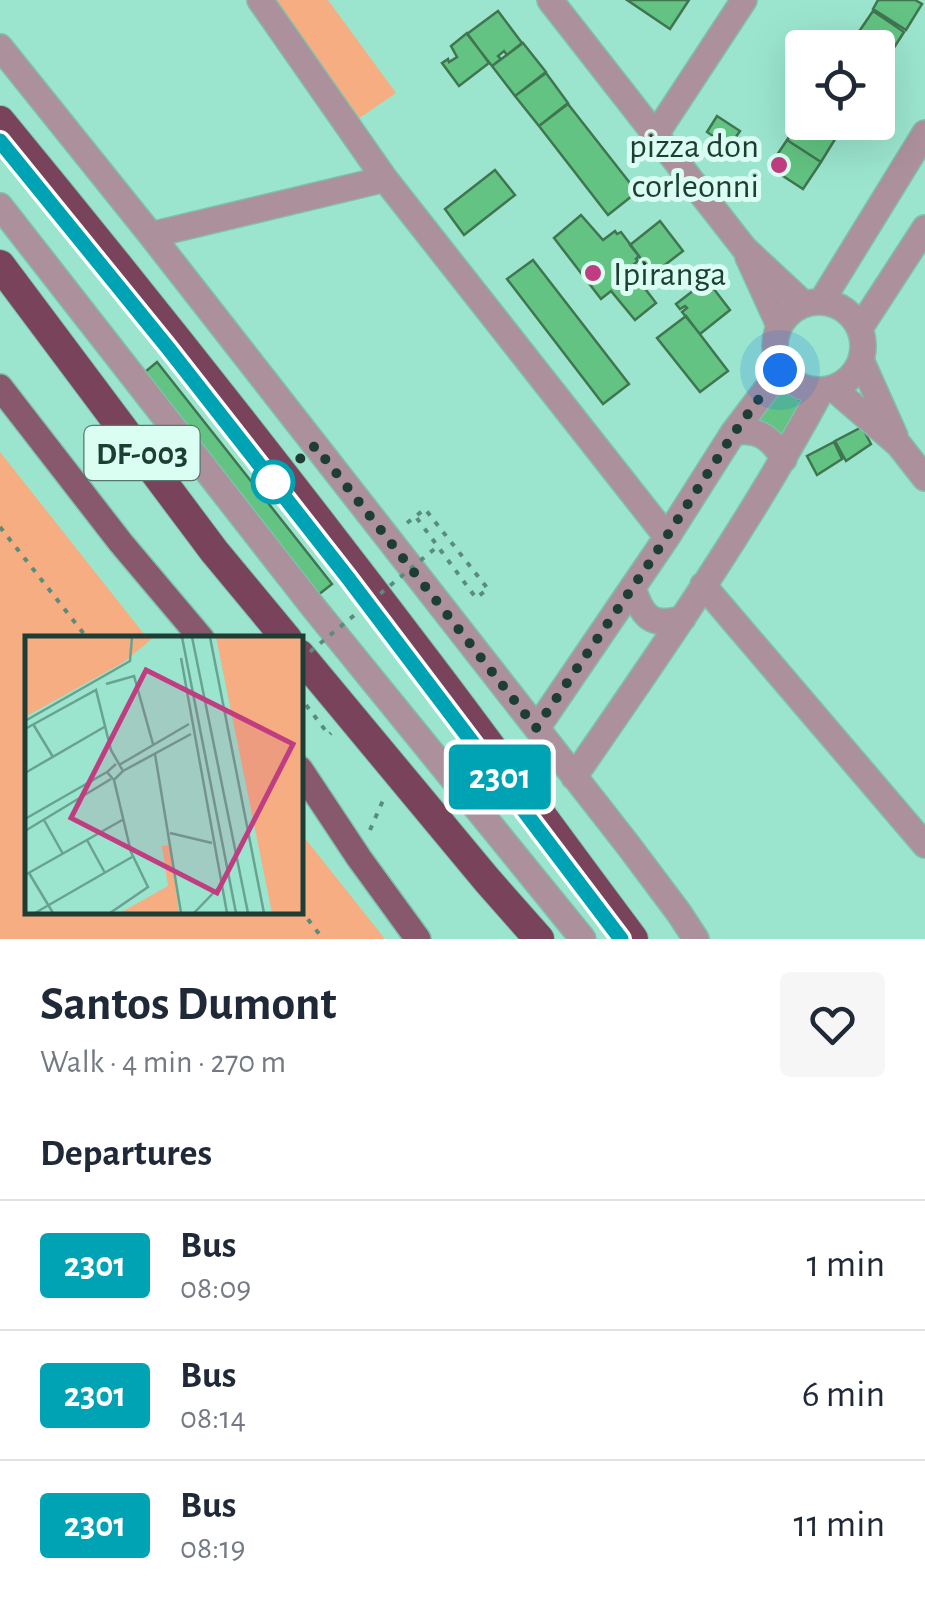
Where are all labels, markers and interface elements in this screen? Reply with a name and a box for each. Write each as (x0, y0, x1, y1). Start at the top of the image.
map controls (785, 30, 895, 140)
button: locate (785, 30, 895, 140)
place label: pizza don corleonni (629, 129, 759, 204)
marker: pizza don corleonni (768, 154, 790, 176)
place label: Ipiranga (613, 257, 726, 292)
marker: Ipiranga (582, 262, 604, 284)
your location (755, 345, 805, 395)
road number: DF-003 (84, 426, 200, 480)
unlabelled marker (252, 461, 294, 503)
inset map (25, 636, 302, 914)
line badge: 2301 (430, 744, 570, 810)
text: 2301 (469, 760, 531, 795)
button: heart (780, 972, 885, 1077)
text: Santos Dumont (40, 981, 337, 1029)
text: Walk · 4 min · 270 m (40, 1046, 286, 1078)
text: Departures (40, 1135, 212, 1173)
text: Bus (180, 1227, 236, 1265)
text: 1 min (806, 1246, 885, 1284)
text: 2301 (64, 1248, 126, 1283)
text: 08:09 (180, 1272, 251, 1304)
text: Bus (180, 1357, 236, 1395)
text: 6 min (802, 1376, 885, 1414)
text: 2301 (64, 1378, 126, 1413)
text: 08:14 (180, 1402, 246, 1434)
text: Bus (180, 1487, 236, 1525)
text: 11 min (793, 1506, 885, 1544)
text: 2301 (64, 1508, 126, 1543)
text: 08:19 (180, 1532, 245, 1564)

